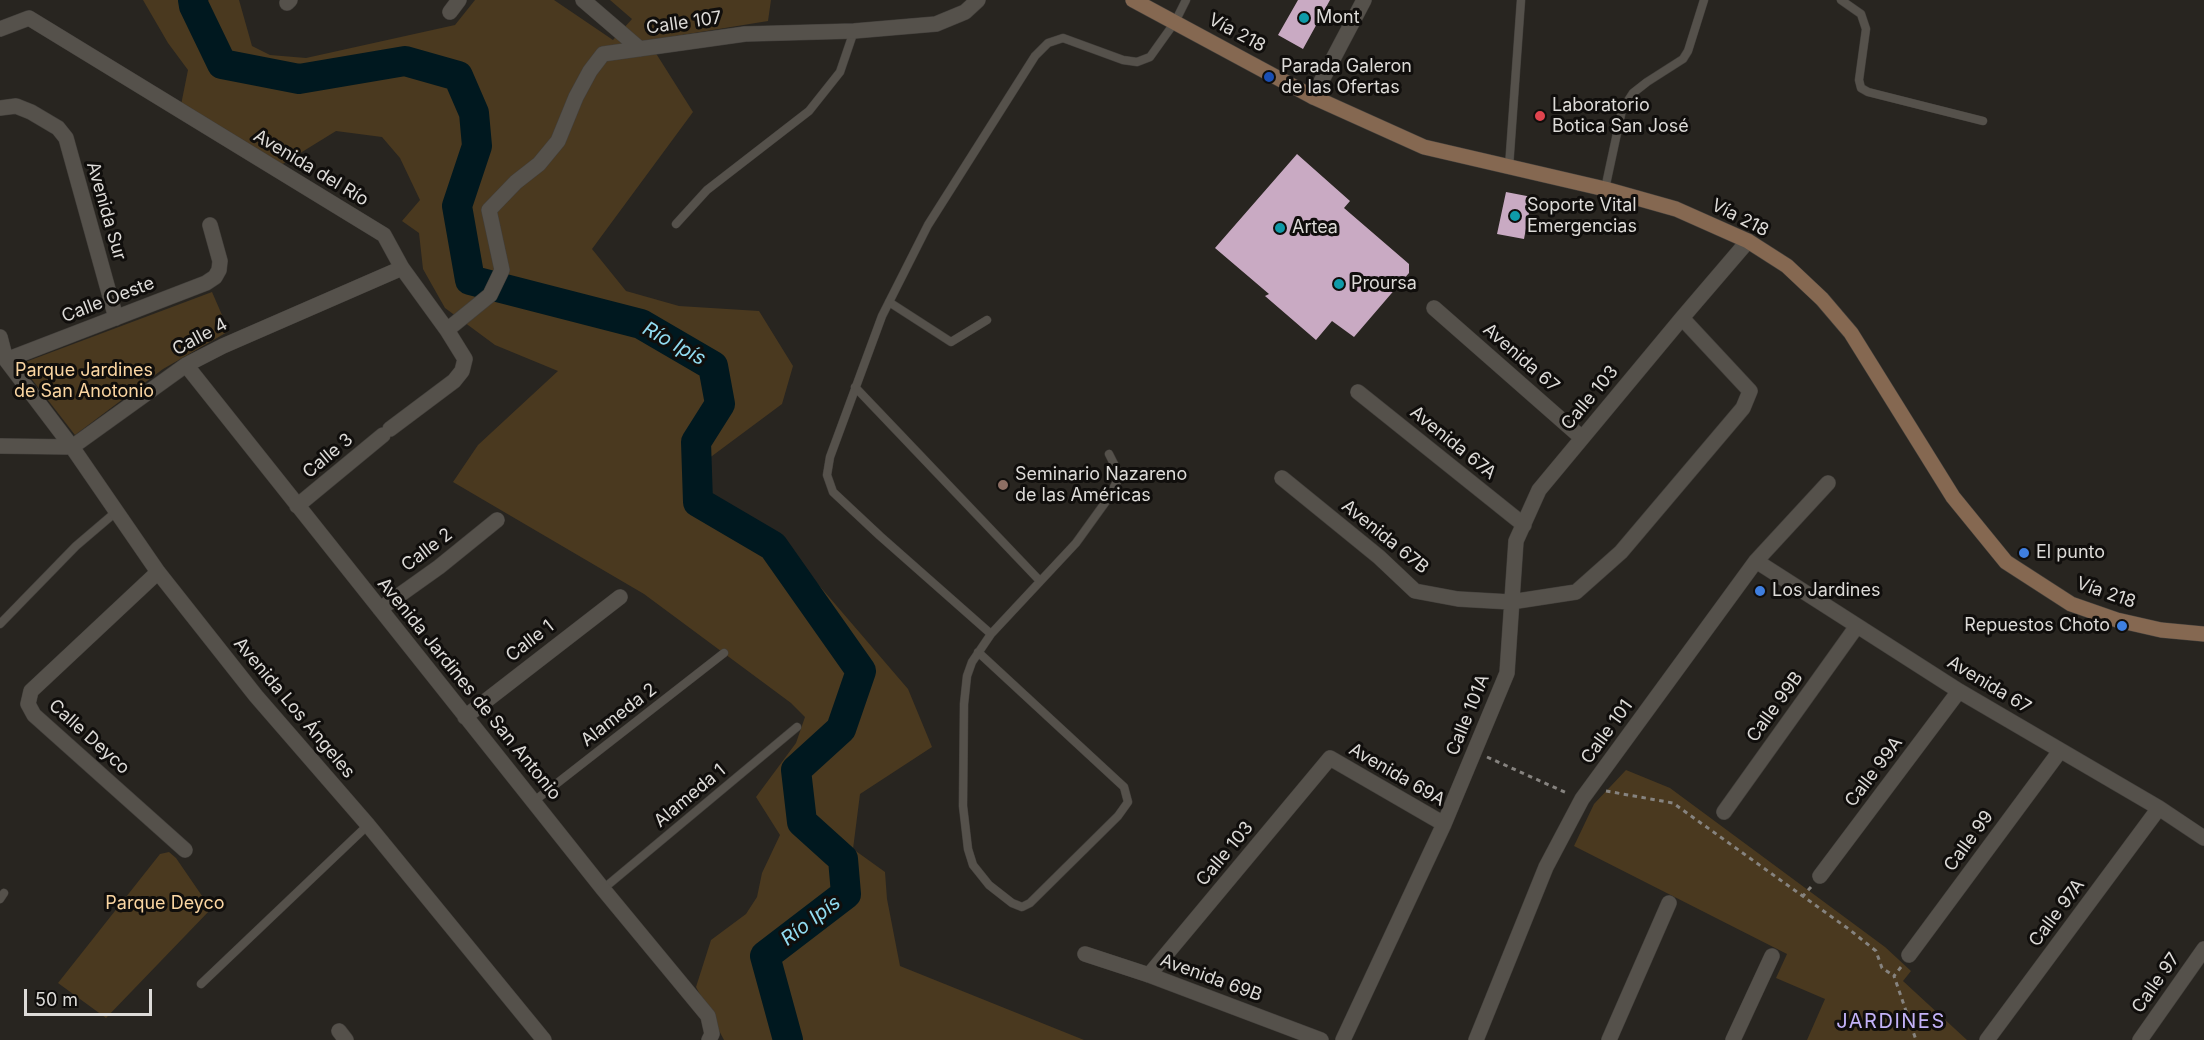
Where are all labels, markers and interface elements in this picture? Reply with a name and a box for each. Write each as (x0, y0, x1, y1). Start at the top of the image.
street label: Calle 107 (645, 7, 723, 39)
place label: Mont (1316, 7, 1360, 29)
street label: Vía 218 (1205, 9, 1269, 57)
marker: Mont (1297, 11, 1311, 25)
place label: Parada Galeron de las Ofertas (1281, 56, 1412, 98)
marker: Parada Galeron de las Ofertas (1262, 70, 1276, 84)
place label: Laboratorio Botica San José (1552, 95, 1689, 138)
marker: Laboratorio Botica San José (1533, 109, 1547, 123)
street label: Avenida del Río (250, 125, 372, 211)
street label: Avenida Sur (82, 159, 130, 263)
street label: Vía 218 (1708, 194, 1772, 242)
place label: Soporte Vital Emergencias (1527, 195, 1637, 238)
marker: Soporte Vital Emergencias (1508, 209, 1522, 223)
place label: Artea (1292, 217, 1338, 239)
marker: Artea (1273, 221, 1287, 235)
street label: Calle Oeste (59, 272, 157, 328)
place label: Proursa (1351, 273, 1417, 295)
marker: Proursa (1332, 277, 1346, 291)
street label: Calle 4 (169, 314, 231, 360)
water label: Río Ipís (638, 317, 710, 371)
street label: Avenida 67 (1478, 319, 1564, 397)
park label: Parque Jardines de San Anotonio (14, 360, 154, 403)
street label: Calle 103 (1557, 361, 1623, 435)
street label: Avenida 67A (1406, 402, 1500, 484)
street label: Calle 3 (299, 429, 357, 483)
place label: Seminario Nazareno de las Américas (1015, 464, 1187, 506)
marker: Seminario Nazareno de las Américas (996, 478, 1010, 492)
street label: Avenida 67B (1337, 495, 1433, 579)
street label: Calle 2 (397, 524, 457, 576)
place label: El punto (2036, 542, 2105, 564)
marker: El punto (2017, 546, 2031, 560)
street label: Avenida Jardines de San Antonio (373, 573, 565, 805)
street label: Vía 218 (2073, 573, 2139, 613)
place label: Los Jardines (1772, 580, 1880, 602)
marker: Los Jardines (1753, 584, 1767, 598)
place label: Repuestos Choto (1964, 615, 2110, 637)
street label: Calle 1 (502, 616, 558, 666)
marker: Repuestos Choto (2115, 619, 2129, 633)
street label: Avenida Los Ángeles (229, 633, 359, 783)
street label: Avenida 67 (1943, 652, 2035, 718)
street label: Calle 99B (1742, 668, 1808, 746)
street label: Calle 101A (1442, 671, 1494, 759)
street label: Alameda 2 (577, 679, 661, 751)
street label: Calle Deyco (44, 695, 134, 779)
street label: Calle 101 (1577, 696, 1637, 768)
street label: Calle 99A (1841, 733, 1907, 811)
street label: Avenida 69A (1345, 739, 1449, 811)
street label: Alameda 1 (650, 760, 730, 832)
street label: Calle 99 (1940, 806, 1998, 876)
street label: Calle 103 (1192, 817, 1258, 891)
street label: Calle 97A (2025, 875, 2089, 951)
water label: Río Ipís (776, 891, 846, 951)
park label: Parque Deyco (105, 893, 225, 915)
street label: Calle 97 (2128, 949, 2184, 1017)
street label: Avenida 69B (1157, 950, 1265, 1006)
scale bar (27, 977, 154, 1015)
text: 50 m (35, 989, 78, 1010)
district label: JARDINES (1836, 1010, 1946, 1034)

